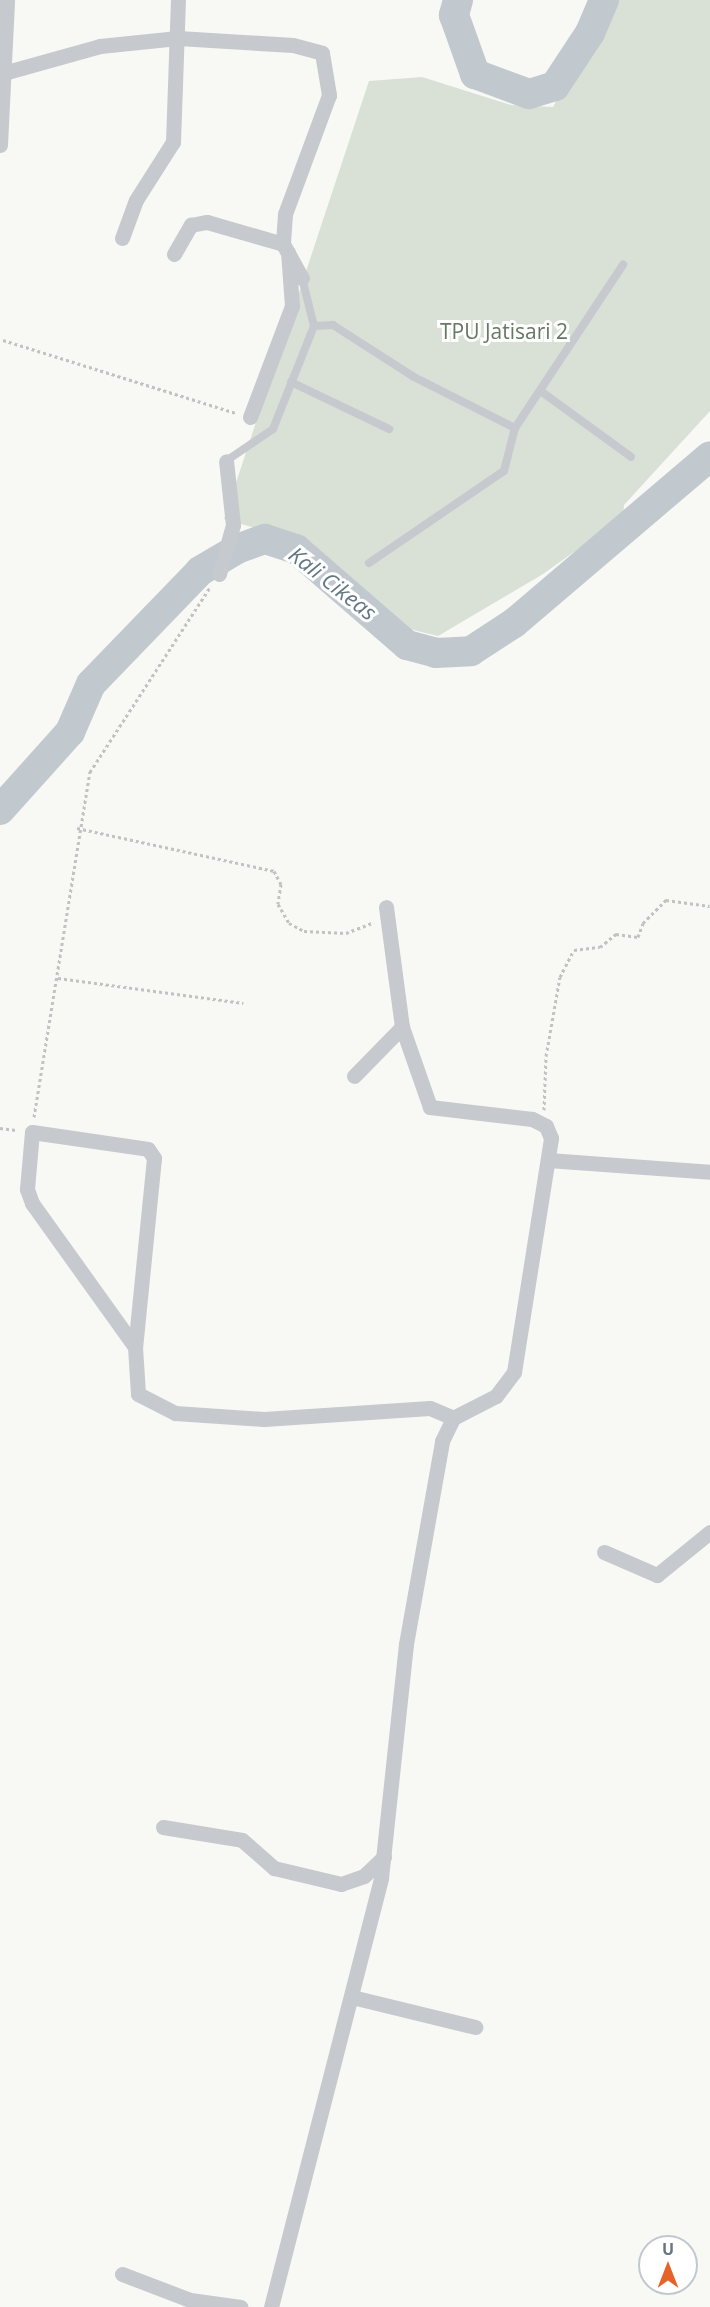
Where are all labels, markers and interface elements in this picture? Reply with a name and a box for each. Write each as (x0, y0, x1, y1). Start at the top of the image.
park label: TPU Jatisari 2 (440, 318, 568, 344)
water label: Kali Cikeas (284, 541, 382, 625)
north arrow (638, 2235, 698, 2295)
text: U (662, 2238, 674, 2260)

